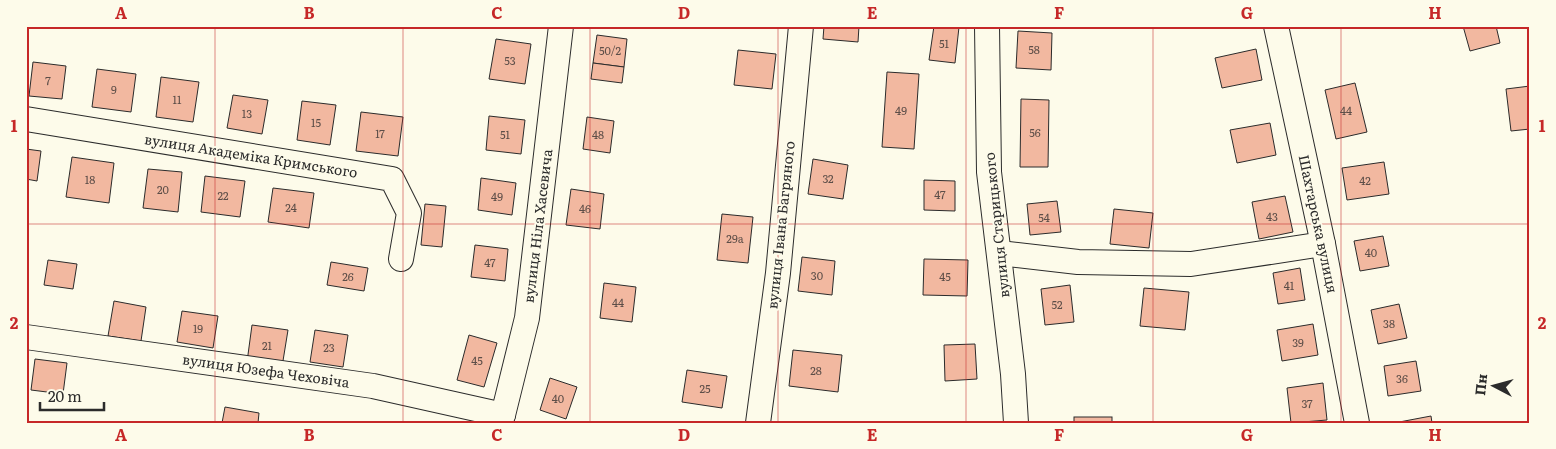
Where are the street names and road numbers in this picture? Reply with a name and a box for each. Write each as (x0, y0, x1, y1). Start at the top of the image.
street label: вулиця Академіка Кримського (143, 128, 359, 182)
street label: вулиця Івана Багряного (761, 140, 799, 310)
street label: вулиця Ніла Хасевича (518, 147, 556, 304)
street label: вулиця Старицького (978, 151, 1014, 299)
street label: Шахтарська вулиця (1295, 153, 1343, 295)
street label: вулиця Юзефа Чеховіча (181, 348, 351, 392)

